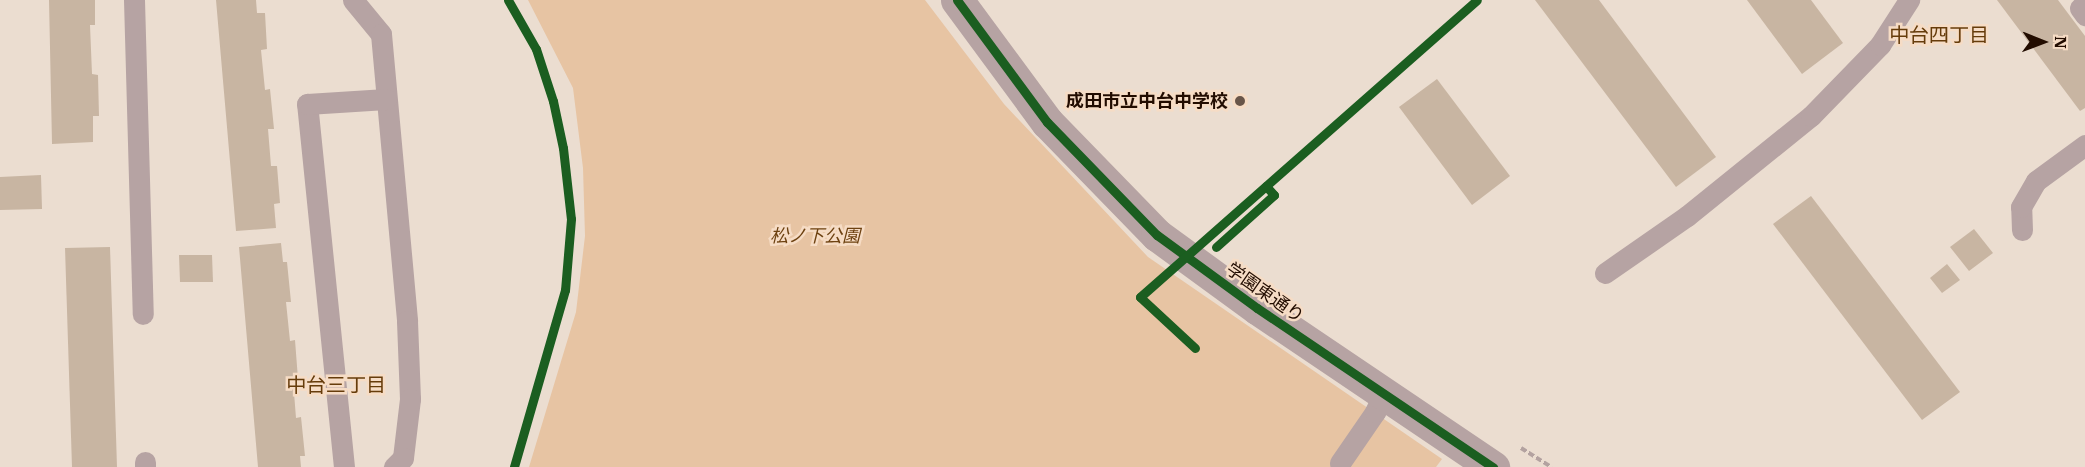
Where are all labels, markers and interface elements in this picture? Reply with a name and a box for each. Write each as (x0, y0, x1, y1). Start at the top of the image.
north arrow (2013, 12, 2073, 72)
district label: 中台四丁目 (1889, 22, 1989, 46)
text: N (2051, 36, 2071, 49)
place label: 成田市立中台中学校 (1066, 90, 1228, 112)
marker: 成田市立中台中学校 (1233, 94, 1247, 108)
park label: 松ノ下公園 (770, 225, 860, 247)
street label: 学園東通り (1222, 258, 1308, 328)
district label: 中台三丁目 (286, 372, 386, 396)

